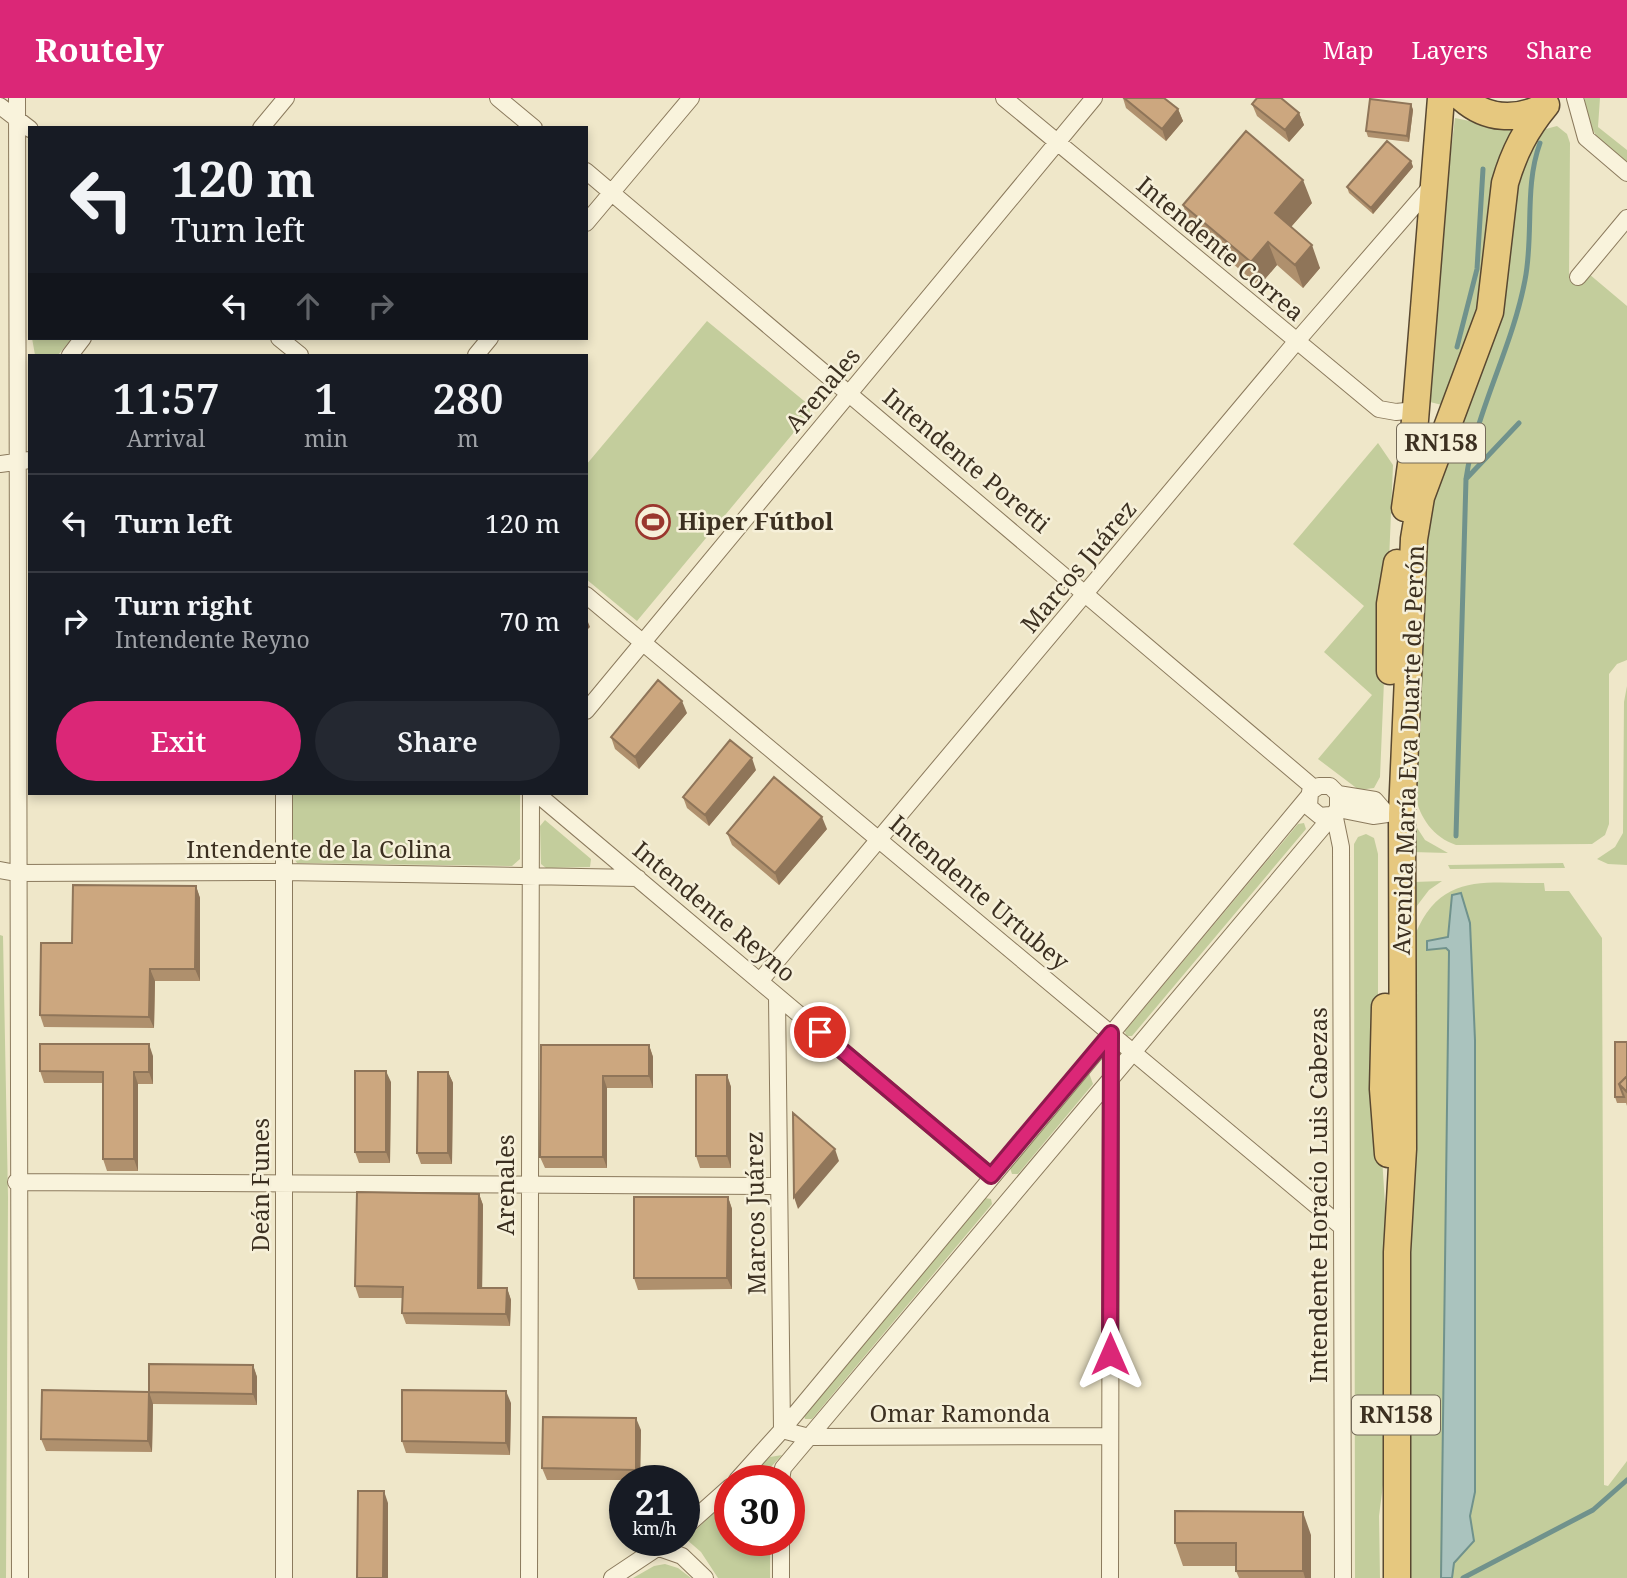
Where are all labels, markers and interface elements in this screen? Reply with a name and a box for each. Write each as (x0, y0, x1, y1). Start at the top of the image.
text: Routely (35, 27, 164, 72)
text: Map (1323, 33, 1374, 66)
text: Layers (1412, 33, 1488, 66)
text: Share (1526, 33, 1592, 66)
text: 120 m (171, 145, 315, 211)
icon: left (56, 154, 147, 245)
street label: Intendente Correa (1130, 168, 1312, 328)
text: Turn left (171, 208, 305, 251)
icon: left (216, 287, 254, 325)
icon: ahead (289, 287, 327, 325)
icon: right (362, 287, 400, 325)
street label: Arenales (777, 340, 867, 438)
text: 11:57 (113, 369, 220, 426)
text: 1 (314, 369, 338, 426)
text: 280 (433, 369, 503, 426)
street label: Intendente Poretti (876, 380, 1058, 540)
text: Arrival (127, 422, 205, 454)
text: min (304, 422, 348, 454)
text: m (457, 422, 479, 454)
road number: RN158 (1397, 424, 1485, 462)
street label: Marcos Juárez (1013, 493, 1143, 639)
sports icon: Hiper Fútbol (634, 503, 672, 541)
icon: left (56, 504, 94, 542)
place label: Hiper Fútbol (678, 504, 834, 537)
text: Turn left (115, 505, 232, 541)
text: 120 m (485, 505, 560, 541)
street label: Avenida María Eva Duarte de Perón (1384, 544, 1431, 955)
text: Turn right (115, 587, 252, 623)
icon: right (56, 602, 94, 640)
text: 70 m (500, 603, 560, 639)
text: Intendente Reyno (115, 623, 310, 655)
button: Exit (56, 701, 301, 781)
button: Share (315, 701, 560, 781)
street label: Intendente Urtubey (883, 807, 1077, 977)
street label: Intendente de la Colina (186, 832, 452, 865)
street label: Intendente Reyno (627, 833, 803, 989)
pin (790, 1002, 850, 1062)
street label: Intendente Horacio Luis Cabezas (1301, 1007, 1334, 1383)
icon: arrive (801, 1013, 839, 1051)
street label: Deán Funes (243, 1118, 276, 1252)
street label: Marcos Juárez (737, 1131, 772, 1295)
street label: Arenales (488, 1134, 521, 1236)
position arrow (1073, 1317, 1147, 1391)
street label: Omar Ramonda (869, 1396, 1051, 1429)
road number: RN158 (1352, 1396, 1440, 1434)
speed limit sign: 30 (714, 1465, 805, 1556)
text: 21 (635, 1478, 674, 1525)
text: km/h (632, 1516, 677, 1540)

